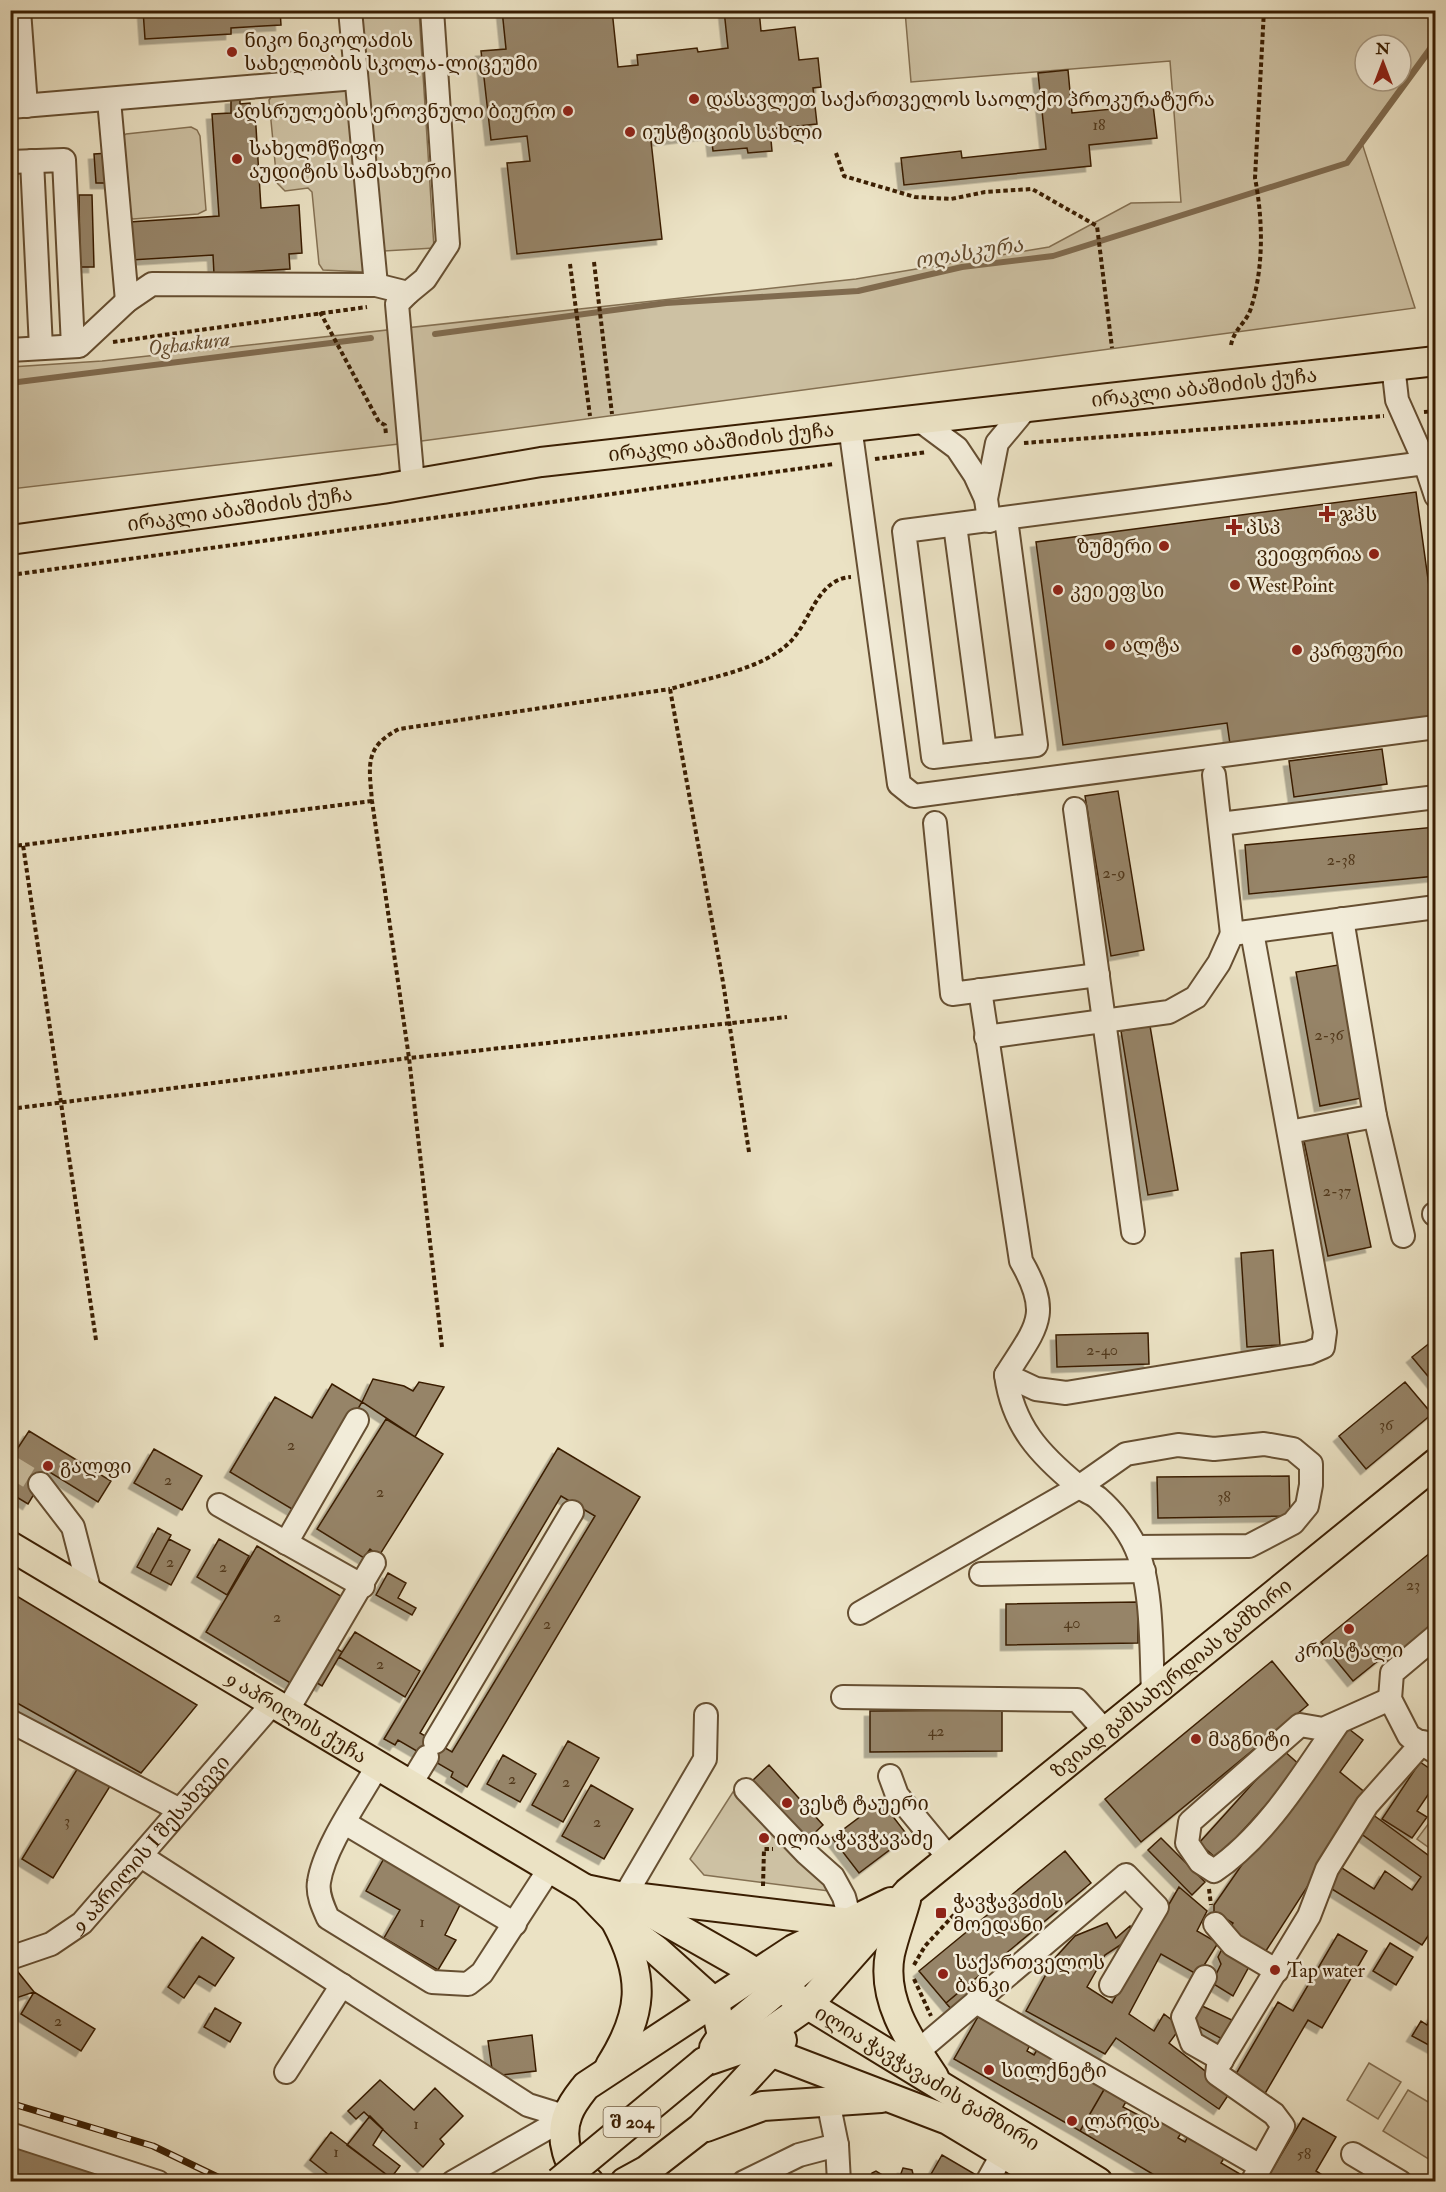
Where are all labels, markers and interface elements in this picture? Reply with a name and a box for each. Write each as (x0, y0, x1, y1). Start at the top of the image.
place label: ნიკო ნიკოლაძის სახელობის სკოლა-ლიცეუმი (244, 28, 538, 76)
north arrow (1353, 33, 1413, 93)
text: N (1375, 39, 1391, 59)
marker: ნიკო ნიკოლაძის სახელობის სკოლა-ლიცეუმი (225, 45, 239, 59)
place label: დასავლეთ საქართველოს საოლქო პროკურატურა (706, 87, 1215, 112)
marker: დასავლეთ საქართველოს საოლქო პროკურატურა (687, 92, 701, 106)
place label: აღსრულების ეროვნული ბიურო (234, 99, 556, 124)
marker: აღსრულების ეროვნული ბიურო (561, 104, 575, 118)
house number: 18 (1092, 115, 1106, 135)
place label: იუსტიციის სახლი (642, 120, 823, 145)
marker: იუსტიციის სახლი (623, 125, 637, 139)
place label: სახელმწიფო აუდიტის სამსახური (249, 136, 452, 184)
marker: სახელმწიფო აუდიტის სამსახური (230, 152, 244, 166)
water label: ოღასკურა (913, 231, 1026, 275)
water label: Oghaskura (146, 326, 232, 362)
street label: ირაკლი აბაშიძის ქუჩა (1090, 362, 1318, 412)
street label: ირაკლი აბაშიძის ქუჩა (607, 417, 835, 467)
street label: ირაკლი აბაშიძის ქუჩა (126, 481, 354, 536)
place label: ჯპს (1339, 502, 1377, 527)
marker: ჯპს (1320, 507, 1334, 521)
place label: პსპ (1246, 515, 1281, 540)
marker: პსპ (1227, 520, 1241, 534)
place label: ზუმერი (1077, 534, 1152, 559)
marker: ზუმერი (1157, 539, 1171, 553)
place label: ვეიფორია (1256, 542, 1362, 567)
marker: ვეიფორია (1367, 547, 1381, 561)
place label: West Point (1246, 573, 1335, 598)
place label: კეი ეფ სი (1070, 578, 1164, 603)
marker: West Point (1228, 578, 1242, 592)
marker: კეი ეფ სი (1051, 583, 1065, 597)
place label: ალტა (1122, 633, 1180, 658)
marker: ალტა (1103, 638, 1117, 652)
place label: კარფური (1309, 638, 1404, 663)
marker: კარფური (1290, 643, 1304, 657)
house number: 2-38 (1327, 850, 1356, 870)
house number: 2-9 (1102, 863, 1126, 883)
house number: 2-36 (1314, 1025, 1344, 1045)
house number: 2-37 (1323, 1181, 1352, 1201)
house number: 2-40 (1086, 1340, 1118, 1360)
house number: 36 (1379, 1415, 1394, 1435)
house number: 2 (287, 1435, 295, 1455)
place label: გალფი (60, 1454, 132, 1479)
marker: გალფი (41, 1459, 55, 1473)
house number: 2 (164, 1470, 172, 1490)
house number: 2 (376, 1482, 384, 1502)
house number: 38 (1217, 1487, 1231, 1507)
house number: 2 (166, 1552, 174, 1572)
house number: 2 (219, 1557, 227, 1577)
street label: ზვიად გამსახურდიას გამზირი (1046, 1573, 1297, 1783)
house number: 23 (1406, 1575, 1420, 1595)
house number: 2 (273, 1607, 281, 1627)
house number: 40 (1064, 1613, 1080, 1633)
house number: 2 (543, 1614, 551, 1634)
marker: კრისტალი (1342, 1622, 1356, 1636)
place label: კრისტალი (1295, 1638, 1403, 1663)
house number: 2 (376, 1654, 384, 1674)
street label: 9 აპრილის ქუჩა (220, 1665, 372, 1769)
house number: 42 (928, 1721, 944, 1741)
place label: მაგნიტი (1208, 1727, 1290, 1752)
marker: მაგნიტი (1189, 1732, 1203, 1746)
street label: 9 აპრილის I შესახვევი (67, 1750, 235, 1939)
house number: 2 (508, 1769, 516, 1789)
house number: 2 (562, 1772, 570, 1792)
place label: ვესტ ტაუერი (799, 1791, 929, 1816)
marker: ვესტ ტაუერი (780, 1796, 794, 1810)
house number: 3 (64, 1811, 70, 1831)
house number: 2 (593, 1812, 601, 1832)
place label: ილია ჭავჭავაძე (776, 1826, 934, 1851)
marker: ილია ჭავჭავაძე (757, 1831, 771, 1845)
place label: ჭავჭავაძის მოედანი (953, 1889, 1064, 1937)
marker: ჭავჭავაძის მოედანი (934, 1906, 948, 1920)
house number: 1 (419, 1912, 425, 1932)
place label: საქართველოს ბანკი (955, 1950, 1105, 1998)
place label: Tap water (1287, 1958, 1365, 1984)
marker: Tap water (1268, 1963, 1282, 1977)
marker: საქართველოს ბანკი (936, 1967, 950, 1981)
street label: ილია ჭავჭავაძის გამზირი (810, 2000, 1045, 2156)
house number: 2 (54, 2011, 62, 2031)
place label: სილქნეტი (1001, 2058, 1107, 2083)
marker: სილქნეტი (982, 2063, 996, 2077)
road number: შ 204 (604, 2107, 660, 2137)
place label: ლარდა (1084, 2109, 1160, 2134)
house number: 1 (413, 2114, 419, 2134)
marker: ლარდა (1065, 2114, 1079, 2128)
house number: 1 (333, 2142, 339, 2162)
house number: 58 (1297, 2144, 1312, 2164)

